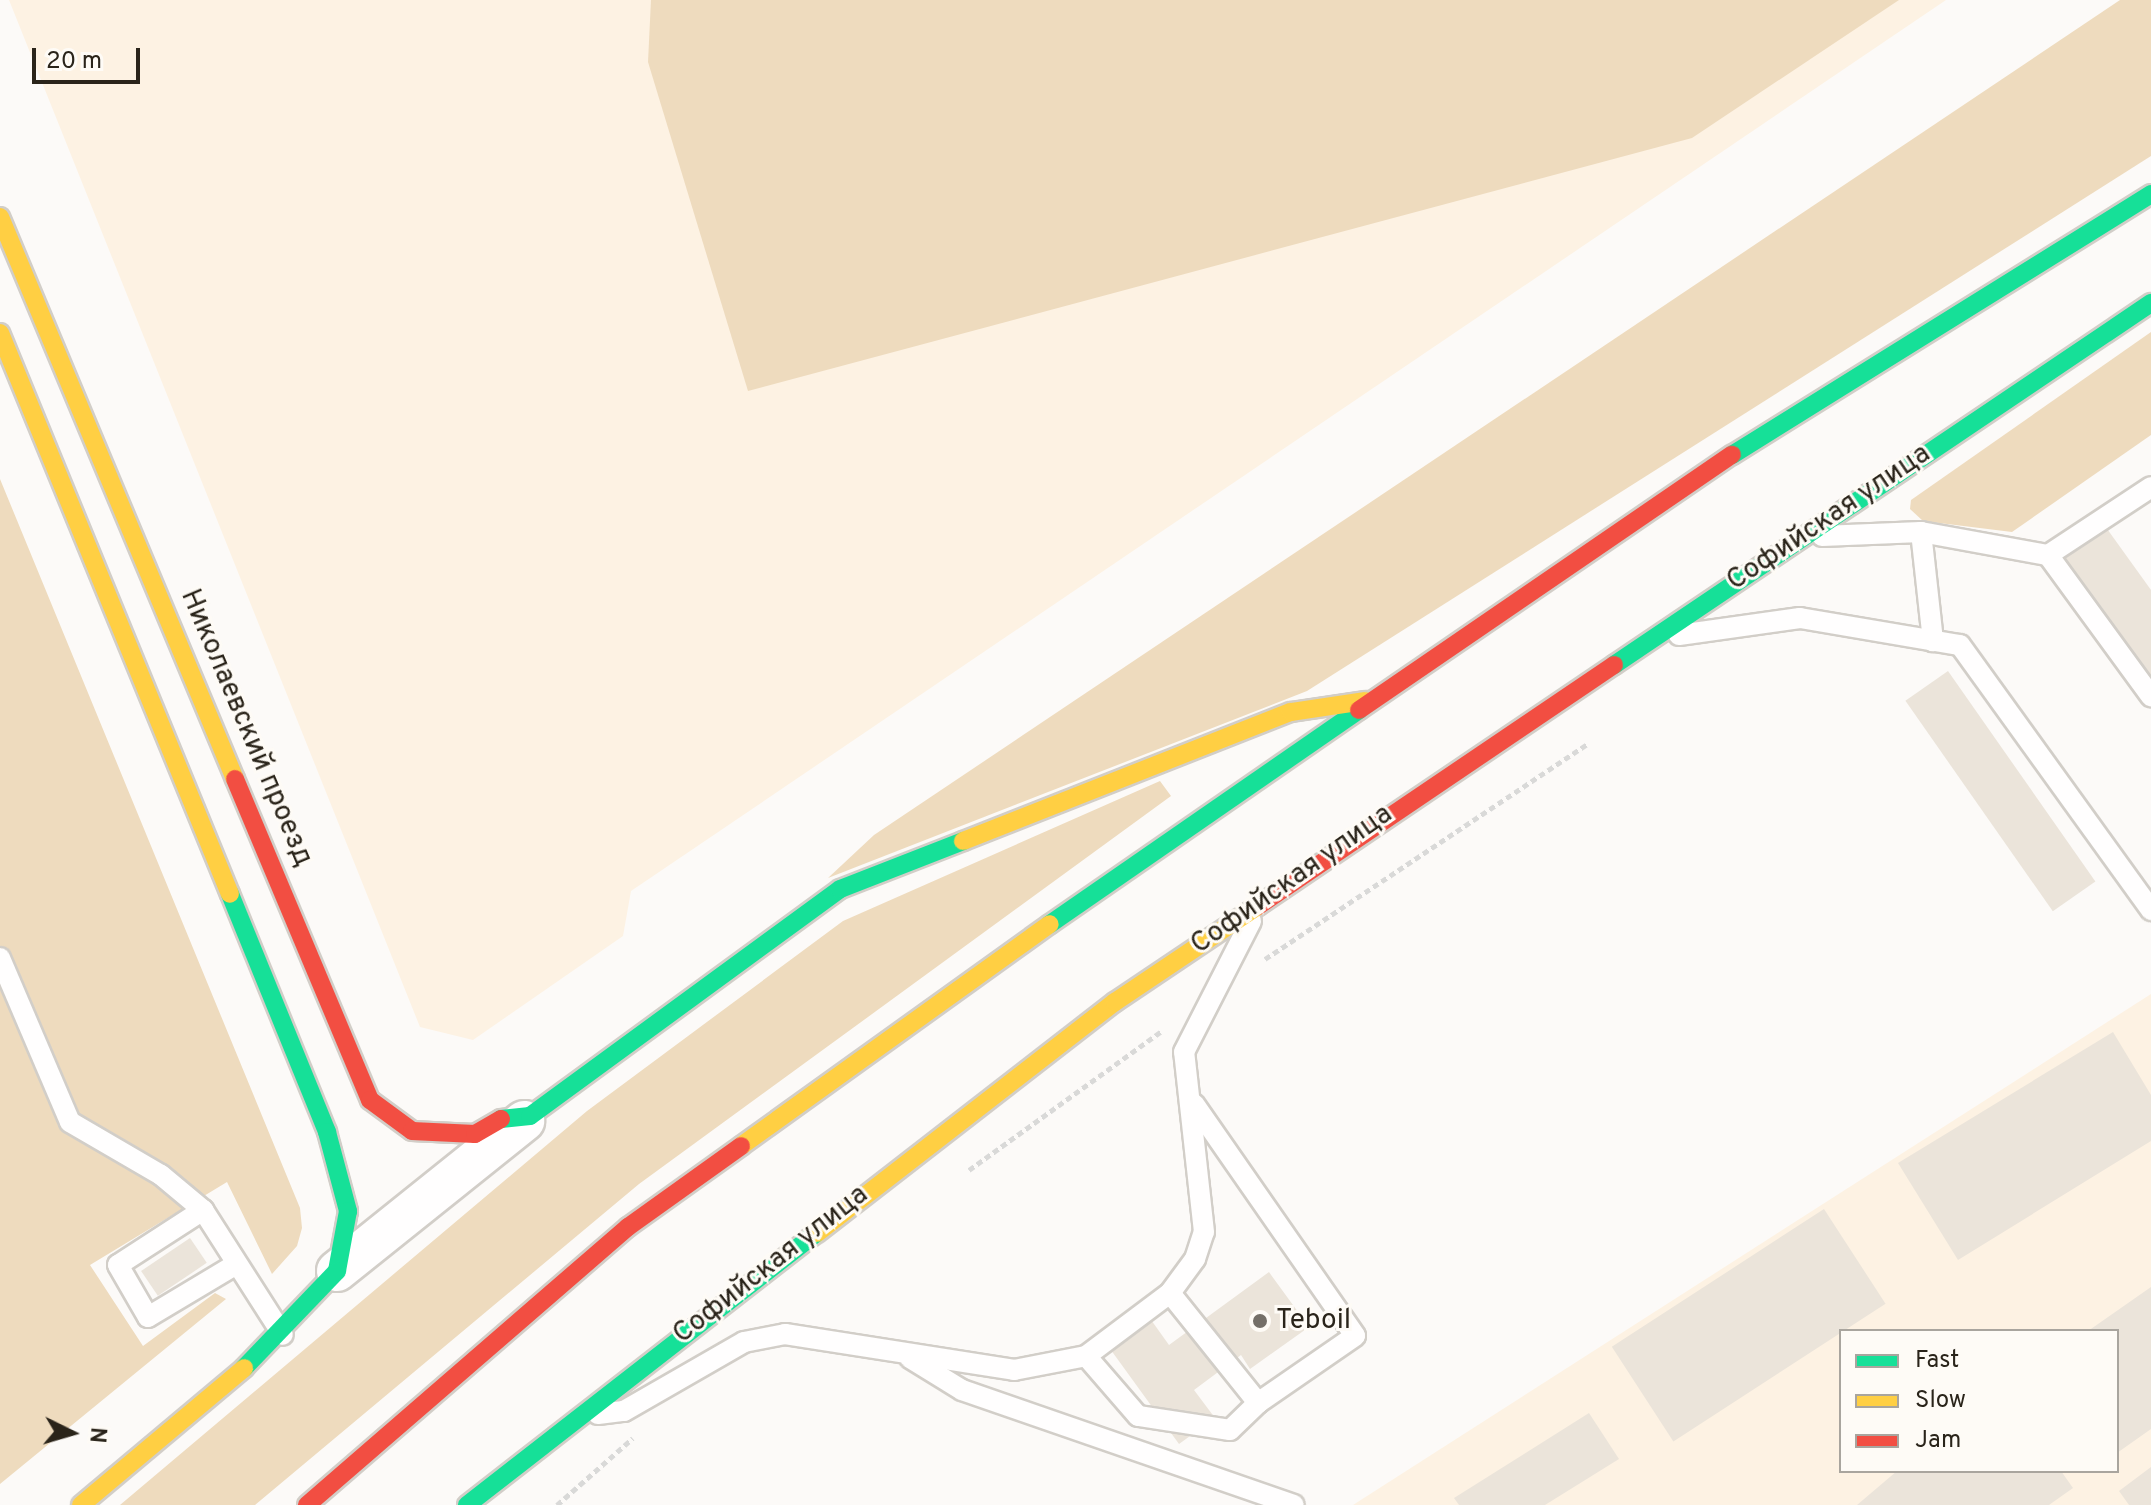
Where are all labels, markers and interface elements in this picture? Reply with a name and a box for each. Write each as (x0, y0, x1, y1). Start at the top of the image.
scale bar (36, 32, 144, 82)
text: 20 m (46, 47, 102, 77)
street label: Софийская улица (1721, 437, 1937, 599)
street label: Николаевский проезд (172, 584, 320, 872)
street label: Софийская улица (1185, 798, 1399, 962)
street label: Софийская улица (667, 1178, 875, 1352)
place label: Teboil (1276, 1304, 1351, 1338)
marker: Teboil (1251, 1312, 1269, 1330)
legend (1839, 1329, 2119, 1473)
text: Fast (1915, 1346, 1959, 1376)
text: Slow (1915, 1386, 1966, 1416)
north arrow (32, 1393, 112, 1473)
text: N (82, 1426, 111, 1444)
text: Jam (1915, 1426, 1961, 1456)

